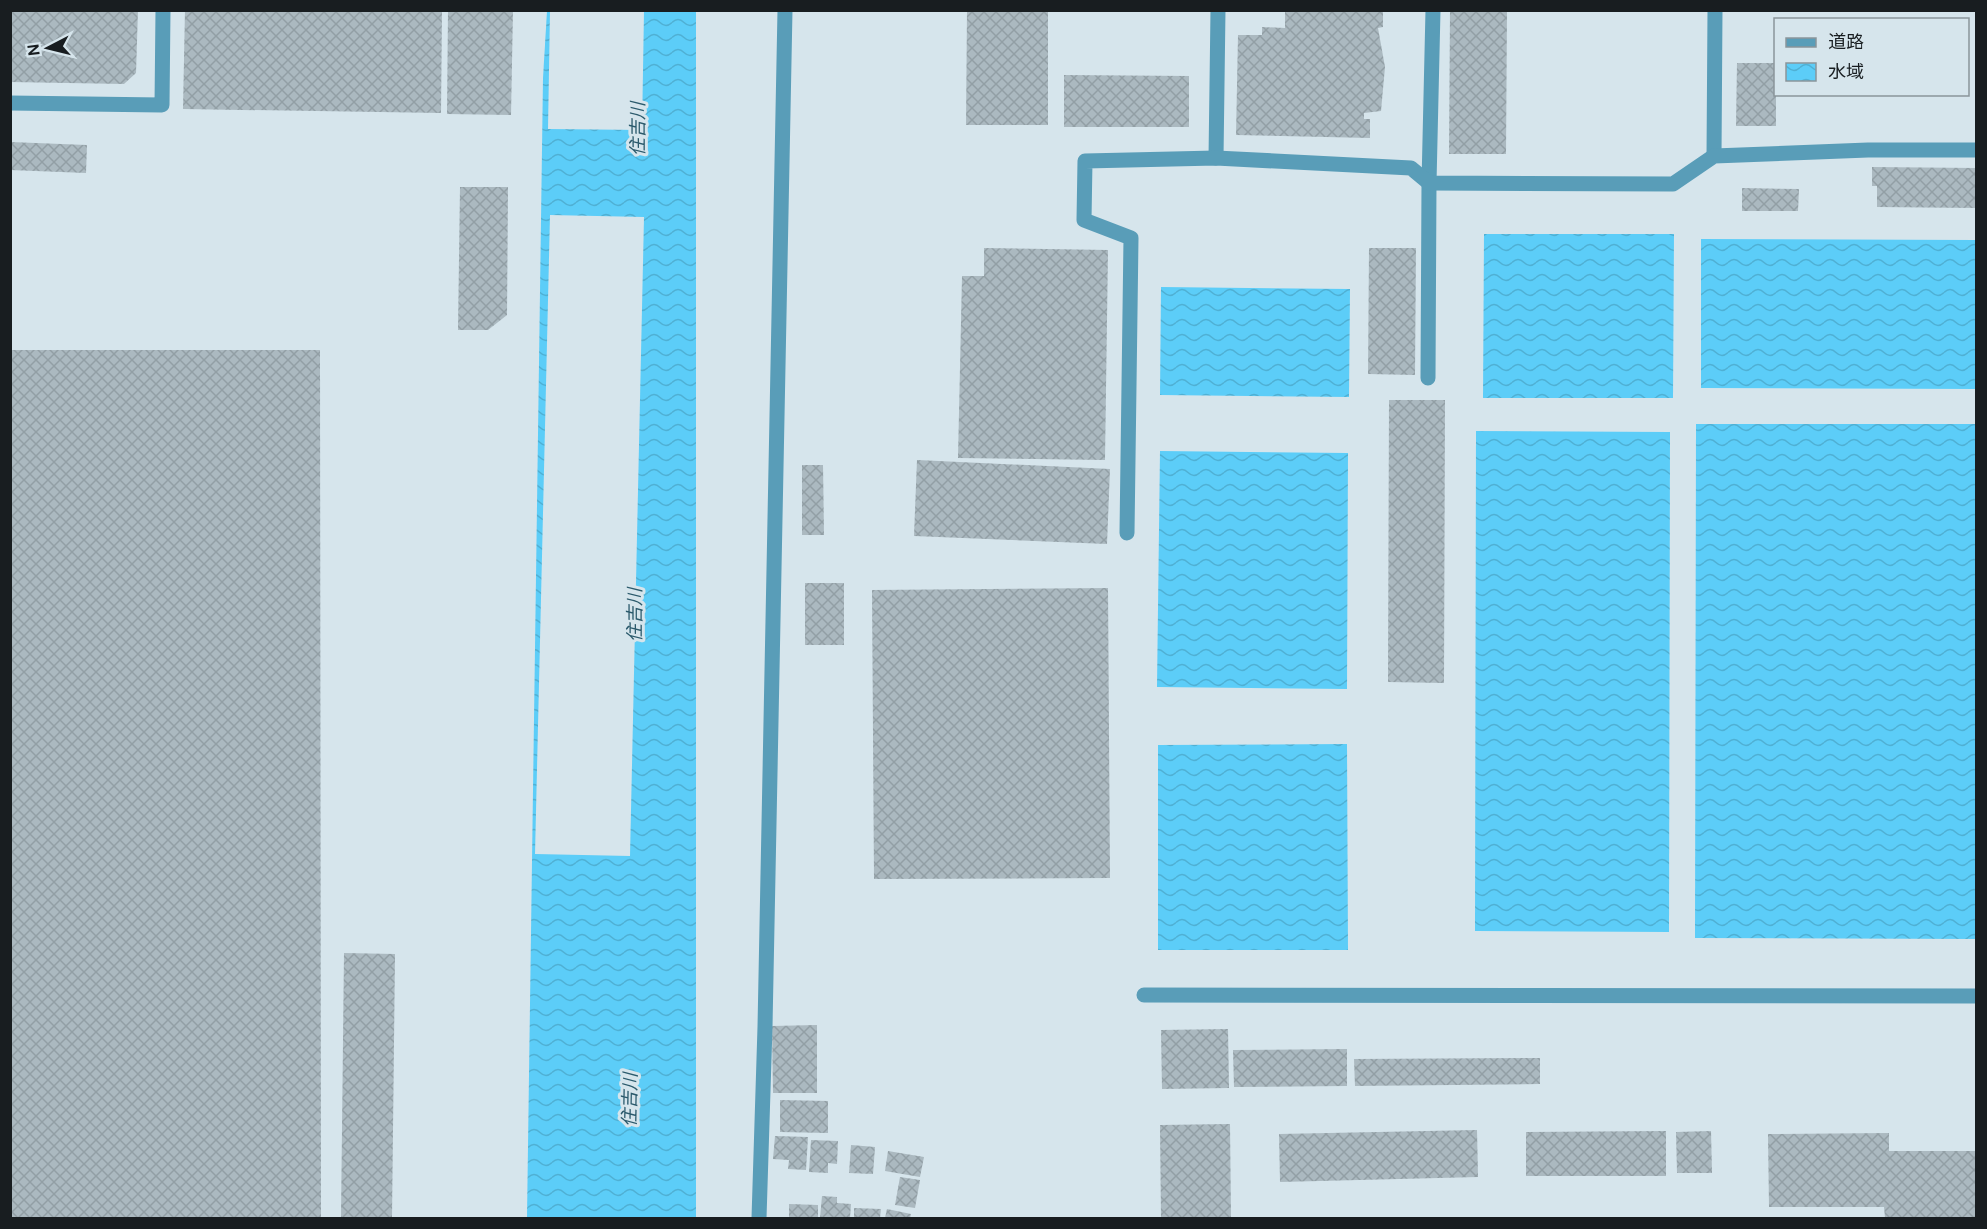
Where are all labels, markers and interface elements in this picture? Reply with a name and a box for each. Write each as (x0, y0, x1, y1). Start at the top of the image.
north arrow (18, 18, 78, 78)
legend (1774, 18, 1969, 96)
text: 道路 (1828, 30, 1864, 54)
text: N (22, 43, 45, 57)
text: 水域 (1828, 60, 1864, 84)
water label: 住吉川 (626, 100, 650, 156)
water label: 住吉川 (623, 586, 647, 642)
water label: 住吉川 (618, 1071, 643, 1127)

